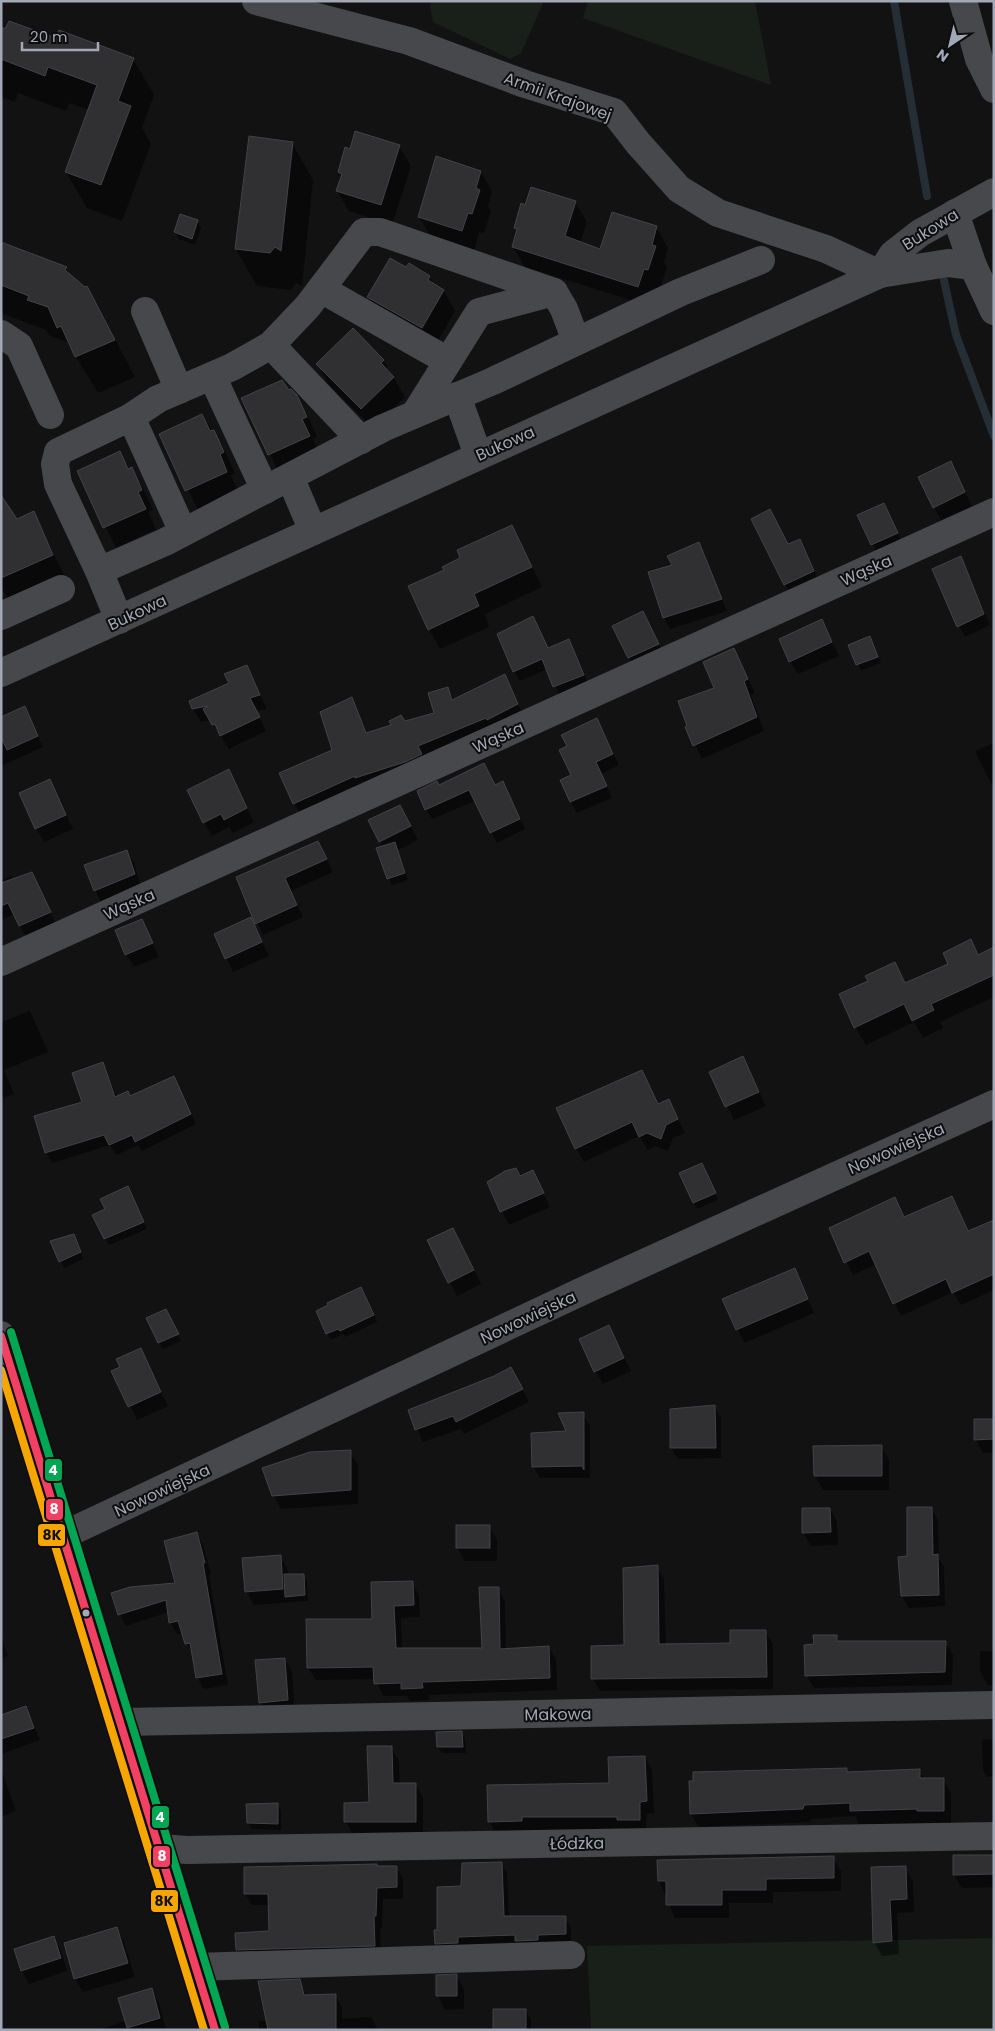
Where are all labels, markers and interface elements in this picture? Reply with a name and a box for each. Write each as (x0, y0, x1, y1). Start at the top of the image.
scale bar (22, 20, 99, 52)
north arrow (925, 20, 975, 70)
text: 20 m (30, 26, 68, 47)
text: N (932, 44, 953, 67)
street label: Armii Krajowej (501, 66, 615, 127)
street label: Bukowa (898, 203, 963, 256)
street label: Bukowa (472, 420, 538, 467)
street label: Wąska (837, 549, 895, 592)
street label: Bukowa (104, 589, 170, 636)
street label: Wąska (469, 716, 527, 759)
street label: Wąska (100, 883, 158, 926)
street label: Nowowiejska (844, 1117, 948, 1180)
street label: Nowowiejska (477, 1285, 580, 1350)
line badge: 4 (44, 1458, 63, 1482)
street label: Nowowiejska (111, 1458, 214, 1523)
text: 4 (48, 1460, 58, 1480)
line badge: 8 (45, 1498, 64, 1521)
text: 8 (49, 1499, 59, 1519)
line badge: 8K (37, 1523, 66, 1547)
text: 8K (43, 1525, 62, 1545)
unlabelled marker (81, 1608, 91, 1618)
street label: Makowa (524, 1702, 592, 1727)
line badge: 4 (151, 1805, 170, 1829)
text: 4 (155, 1807, 165, 1827)
street label: Łódzka (550, 1832, 604, 1855)
line badge: 8 (152, 1845, 171, 1868)
text: 8 (157, 1846, 167, 1866)
line badge: 8K (150, 1889, 179, 1913)
text: 8K (155, 1891, 174, 1911)

